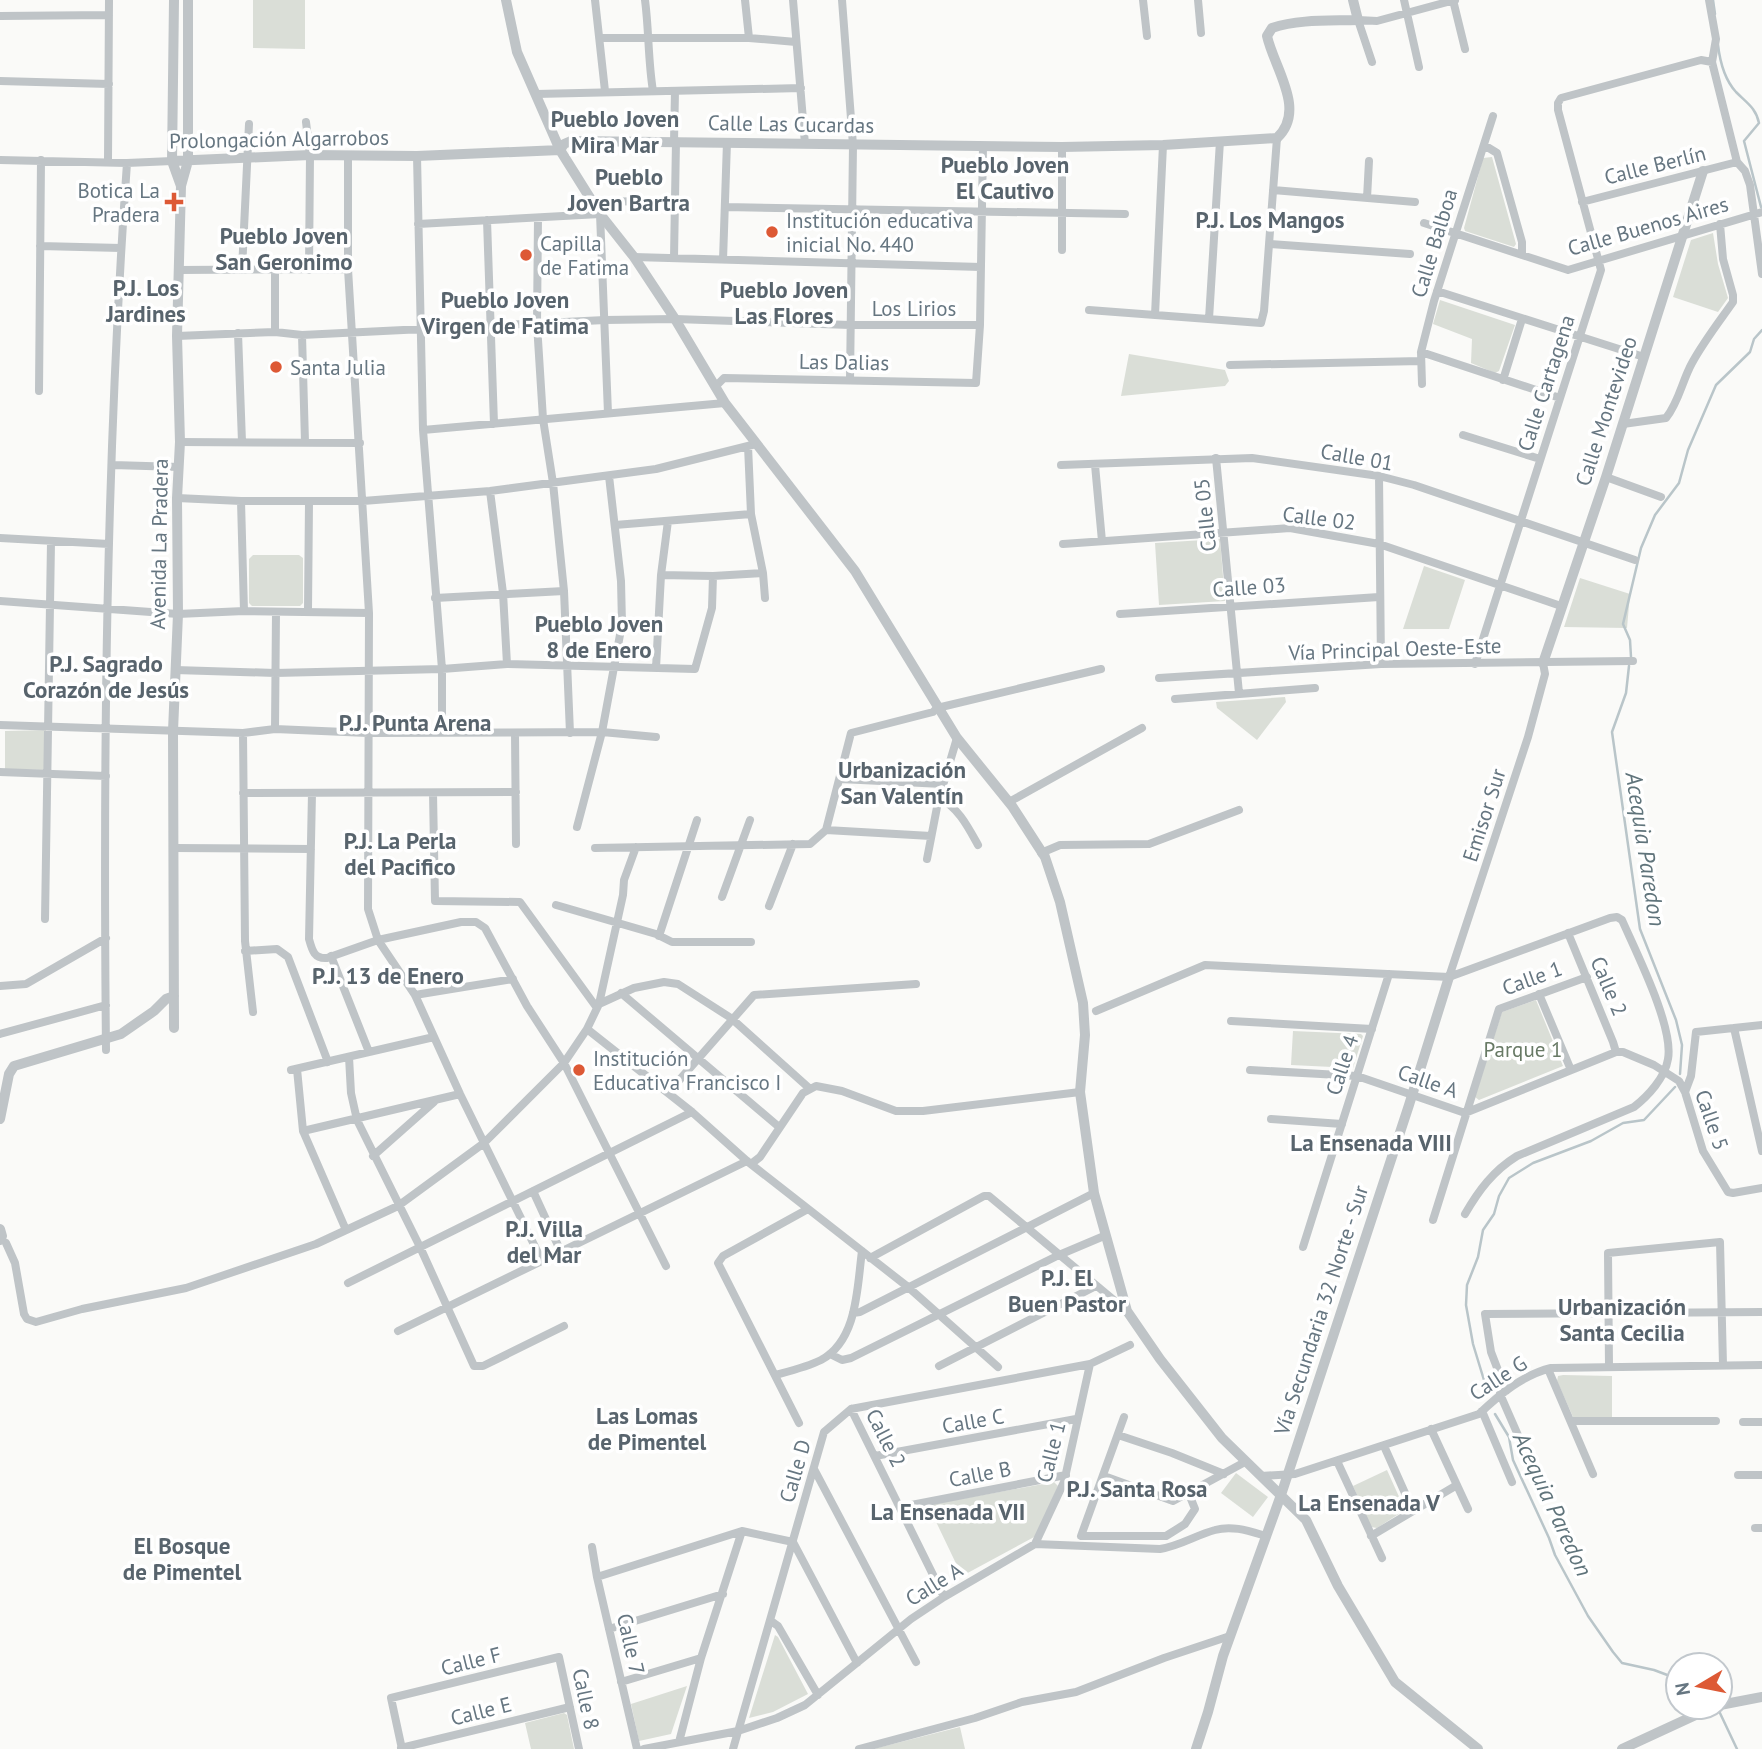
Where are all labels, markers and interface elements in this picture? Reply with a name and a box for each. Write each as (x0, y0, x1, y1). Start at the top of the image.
district label: Pueblo Joven Mira Mar (551, 104, 679, 159)
street label: Calle Las Cucardas (708, 109, 874, 139)
street label: Prolongación Algarrobos (169, 124, 389, 154)
street label: Calle Berlín (1601, 139, 1709, 191)
district label: Pueblo Joven El Cautivo (941, 150, 1069, 205)
district label: Pueblo Joven Bartra (567, 162, 690, 217)
place label: Botica La Pradera (77, 177, 160, 228)
street label: Calle Balboa (1405, 185, 1463, 301)
street label: Calle Buenos Aires (1565, 190, 1731, 262)
marker: Botica La Pradera (166, 194, 182, 210)
district label: P.J. Los Mangos (1195, 205, 1345, 234)
place label: Institución educativa inicial No. 440 (786, 207, 974, 258)
district label: Pueblo Joven San Geronimo (215, 221, 353, 276)
marker: Institución educativa inicial No. 440 (764, 224, 780, 240)
place label: Capilla de Fatima (540, 230, 629, 281)
marker: Capilla de Fatima (518, 247, 534, 263)
district label: P.J. Los Jardines (105, 273, 186, 328)
district label: Pueblo Joven Las Flores (720, 275, 848, 330)
district label: Pueblo Joven Virgen de Fatima (420, 285, 589, 340)
street label: Los Lirios (872, 295, 956, 322)
street label: Calle Cartagena (1511, 311, 1581, 455)
street label: Calle Montevideo (1569, 333, 1643, 489)
street label: Las Dalias (799, 348, 889, 376)
place label: Santa Julia (290, 354, 386, 381)
marker: Santa Julia (268, 359, 284, 375)
street label: Calle 01 (1318, 437, 1396, 477)
street label: Avenida La Pradera (144, 458, 174, 630)
street label: Calle 05 (1188, 477, 1222, 553)
street label: Calle 02 (1281, 500, 1357, 536)
street label: Calle 03 (1211, 571, 1287, 603)
district label: Pueblo Joven 8 de Enero (535, 609, 663, 664)
street label: Vía Principal Oeste-Este (1287, 632, 1502, 666)
district label: P.J. Sagrado Corazón de Jesús (23, 649, 189, 704)
district label: P.J. Punta Arena (339, 708, 491, 737)
district label: Urbanización San Valentín (838, 755, 966, 810)
street label: Emisor Sur (1456, 765, 1512, 865)
water label: Acequia Paredon (1619, 769, 1673, 928)
district label: P.J. La Perla del Pacifico (344, 826, 456, 881)
street label: Calle 2 (1584, 952, 1634, 1020)
street label: Calle 1 (1498, 955, 1566, 1001)
district label: P.J. 13 de Enero (312, 961, 464, 990)
street label: Calle 4 (1320, 1031, 1364, 1099)
park label: Parque 1 (1484, 1036, 1562, 1063)
place label: Institución Educativa Francisco I (593, 1045, 781, 1096)
street label: Calle A (1394, 1058, 1462, 1104)
marker: Institución Educativa Francisco I (571, 1062, 587, 1078)
street label: Calle 5 (1689, 1086, 1735, 1154)
district label: La Ensenada VIII (1290, 1128, 1452, 1157)
street label: Vía Secundaria 32 Norte - Sur (1267, 1182, 1374, 1439)
district label: P.J. Villa del Mar (505, 1214, 583, 1269)
district label: P.J. El Buen Pastor (1008, 1263, 1127, 1318)
district label: Urbanización Santa Cecilia (1558, 1292, 1686, 1347)
street label: Calle G (1464, 1349, 1532, 1407)
district label: Las Lomas de Pimentel (588, 1401, 706, 1456)
street label: Calle C (940, 1402, 1006, 1440)
street label: Calle 2 (860, 1404, 912, 1472)
street label: Calle 1 (1030, 1419, 1072, 1485)
water label: Acequia Paredon (1507, 1426, 1599, 1581)
street label: Calle D (773, 1436, 817, 1506)
street label: Calle B (947, 1455, 1013, 1493)
district label: P.J. Santa Rosa (1067, 1474, 1208, 1503)
district label: La Ensenada V (1298, 1488, 1441, 1517)
district label: La Ensenada VII (871, 1497, 1025, 1526)
district label: El Bosque de Pimentel (123, 1531, 241, 1586)
street label: Calle A (900, 1556, 968, 1612)
street label: Calle 7 (611, 1611, 651, 1677)
street label: Calle F (438, 1640, 504, 1682)
north arrow (1664, 1651, 1734, 1721)
street label: Calle 8 (566, 1666, 606, 1732)
text: N (1669, 1681, 1695, 1697)
street label: Calle E (448, 1690, 514, 1732)

